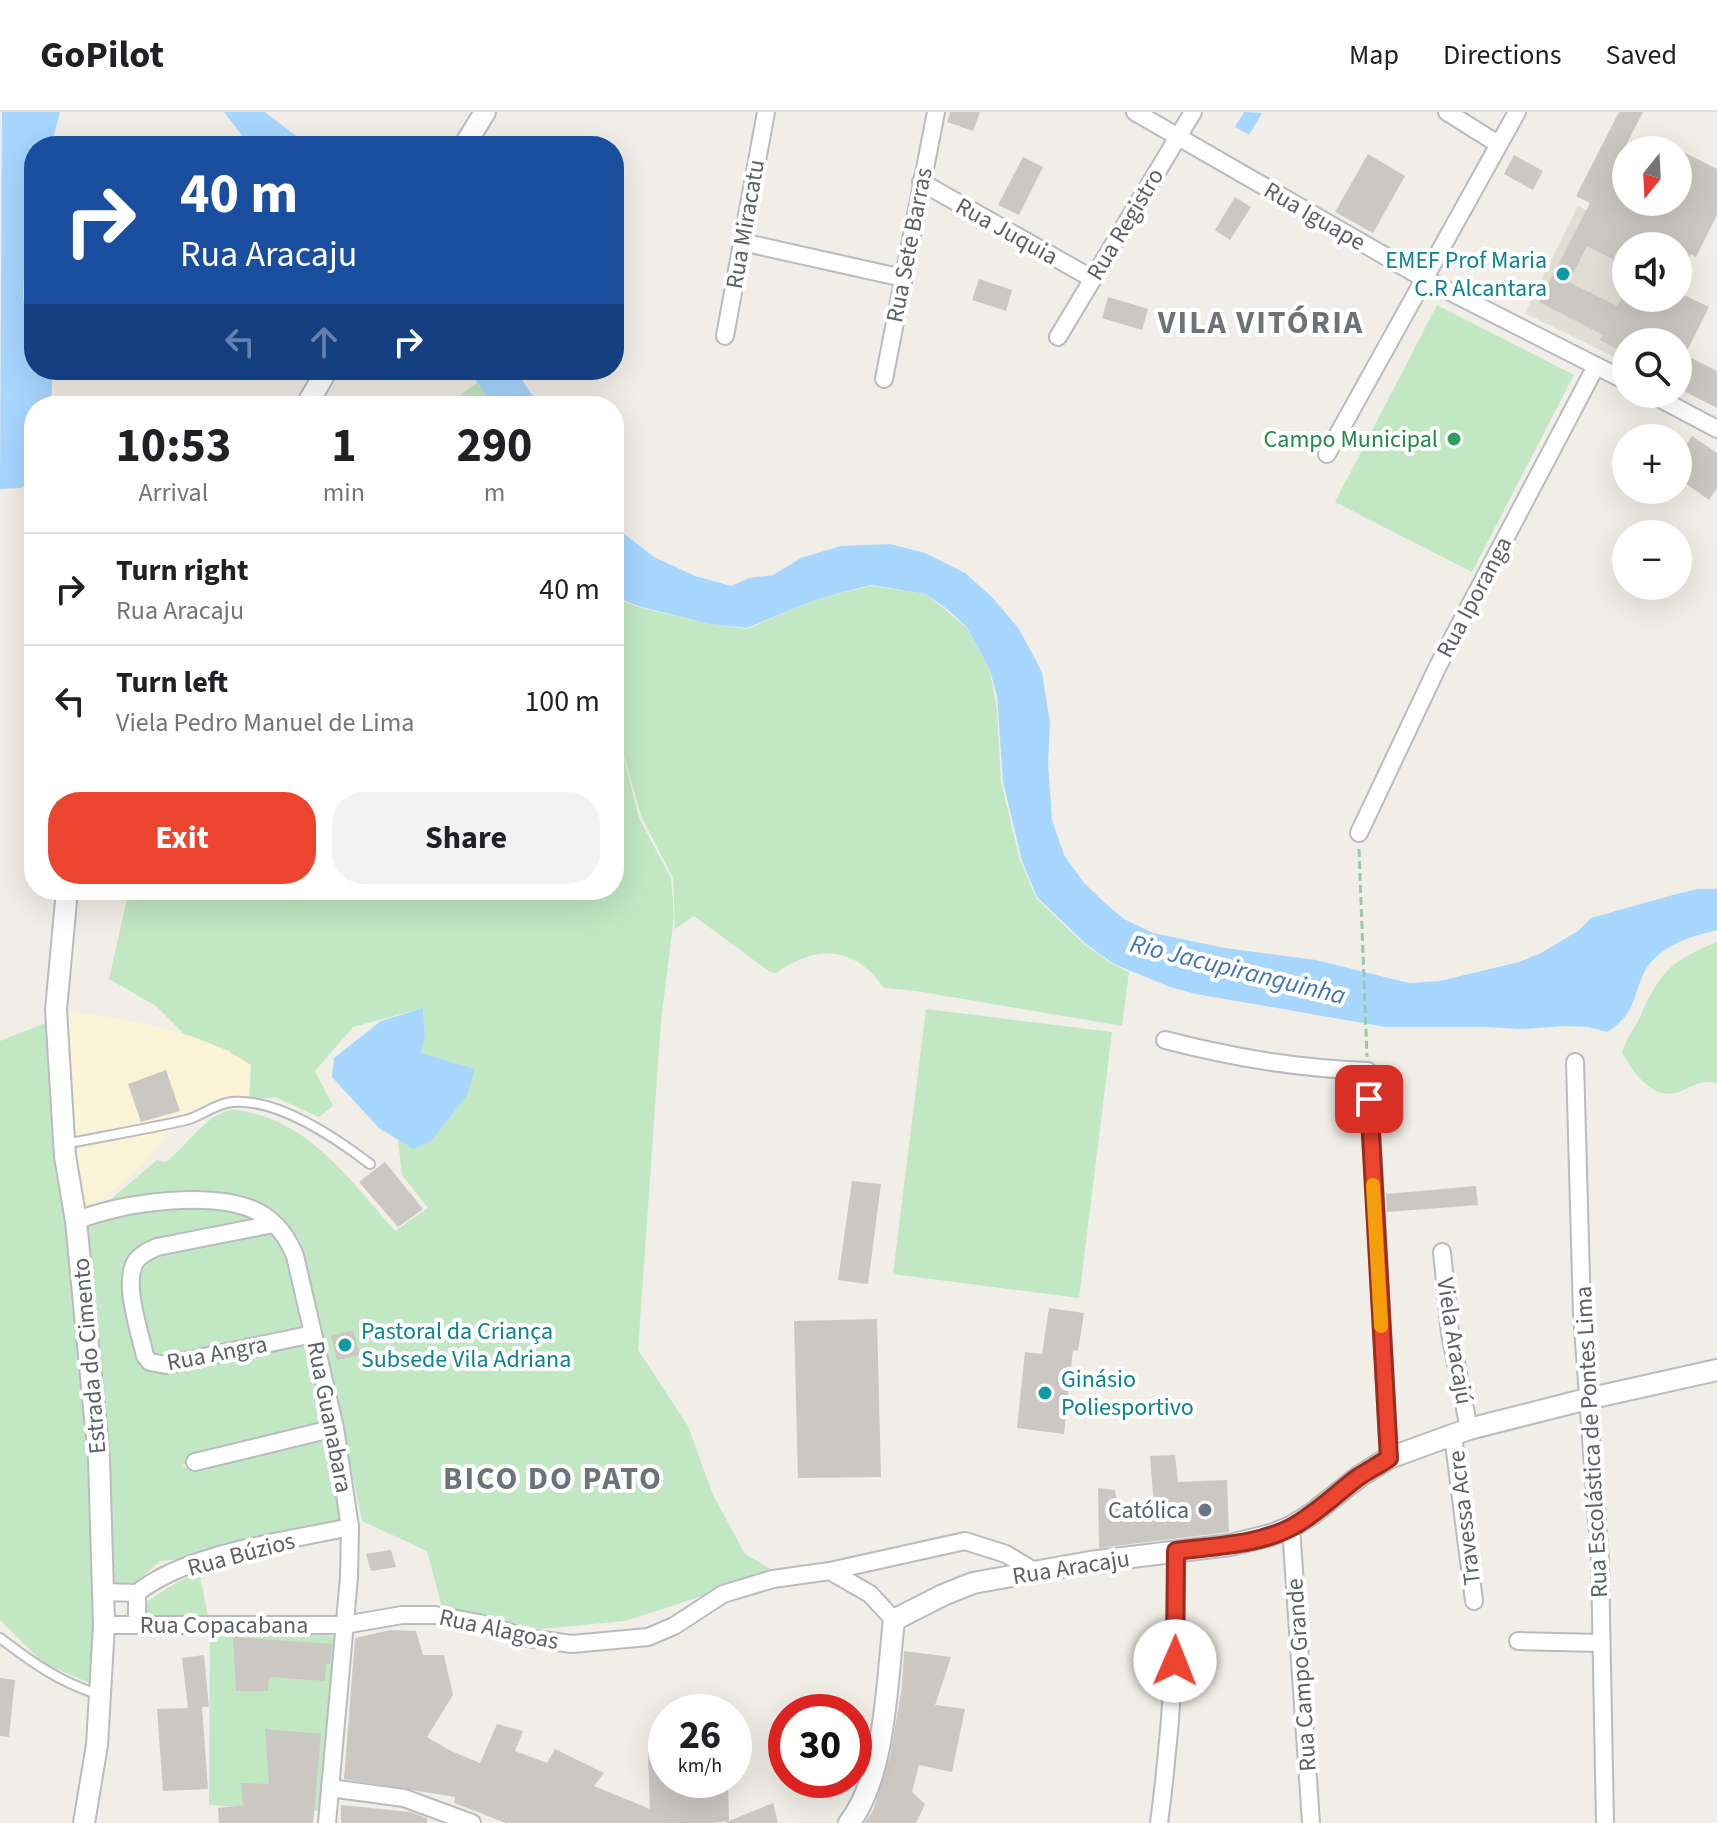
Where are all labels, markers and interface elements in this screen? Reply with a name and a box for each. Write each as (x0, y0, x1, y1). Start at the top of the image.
text: GoPilot (40, 28, 164, 82)
text: Map (1349, 35, 1399, 75)
text: Directions (1443, 35, 1562, 75)
text: Saved (1606, 35, 1677, 75)
north arrow (1612, 136, 1692, 216)
map controls (1612, 136, 1692, 600)
text: 40 m (180, 155, 298, 234)
street label: Rua Miracatu (717, 157, 774, 291)
street label: Rua Registro (1078, 161, 1173, 287)
street label: Rua Sete Barras (877, 165, 942, 326)
icon: right (48, 168, 152, 272)
street label: Rua Iguape (1257, 173, 1372, 260)
street label: Rua Juquia (949, 189, 1064, 274)
text: Rua Aracaju (180, 229, 357, 280)
button: sound (1612, 232, 1692, 312)
place label: EMEF Prof Maria C.R Alcantara (1385, 243, 1547, 306)
marker: EMEF Prof Maria C.R Alcantara (1554, 265, 1572, 283)
district label: VILA VITÓRIA (1157, 300, 1364, 346)
icon: left (218, 320, 262, 364)
icon: ahead (302, 320, 346, 364)
icon: right (386, 320, 430, 364)
button: search (1612, 328, 1692, 408)
text: 10:53 (115, 412, 231, 480)
text: 1 (331, 412, 357, 480)
text: 290 (456, 412, 532, 480)
place label: Campo Municipal (1264, 422, 1438, 457)
button: + (1612, 424, 1692, 504)
marker: Campo Municipal (1445, 430, 1463, 448)
text: Arrival (138, 474, 208, 511)
text: min (323, 474, 365, 511)
text: m (484, 474, 505, 511)
button: − (1612, 520, 1692, 600)
street label: Rua Iporanga (1428, 530, 1521, 664)
text: Turn right (116, 549, 248, 592)
icon: right (48, 567, 92, 611)
text: 40 m (539, 568, 600, 611)
text: Rua Aracaju (116, 592, 244, 629)
text: Turn left (116, 661, 228, 704)
icon: left (48, 679, 92, 723)
text: 100 m (524, 680, 600, 723)
text: Viela Pedro Manuel de Lima (116, 704, 414, 741)
button: Exit (48, 792, 316, 884)
button: Share (332, 792, 600, 884)
water label: Rio Jacupiranguinha (1126, 925, 1350, 1014)
pin (1335, 1065, 1403, 1133)
icon: arrive (1347, 1077, 1391, 1121)
street label: Estrada do Cimento (63, 1256, 116, 1456)
street label: Viela Aracajú (1427, 1275, 1482, 1407)
street label: Rua Escolástica de Pontes Lima (1566, 1285, 1617, 1599)
place label: Pastoral da Criança Subsede Vila Adriana (361, 1314, 571, 1377)
street label: Rua Angra (164, 1327, 270, 1380)
marker: Pastoral da Criança Subsede Vila Adriana (336, 1336, 354, 1354)
street label: Rua Guanabara (298, 1338, 361, 1496)
place label: Ginásio Poliesportivo (1061, 1362, 1194, 1425)
marker: Ginásio Poliesportivo (1036, 1384, 1054, 1402)
street label: Travessa Acre (1439, 1449, 1490, 1587)
district label: BICO DO PATO (443, 1456, 663, 1502)
place label: Católica (1108, 1493, 1189, 1528)
marker: Católica (1196, 1501, 1214, 1519)
street label: Rua Búzios (184, 1523, 299, 1586)
street label: Rua Aracaju (1010, 1541, 1132, 1594)
street label: Rua Campo Grande (1277, 1577, 1326, 1773)
street label: Rua Alagoas (436, 1600, 562, 1659)
street label: Rua Copacabana (140, 1608, 308, 1643)
position arrow (1133, 1619, 1217, 1703)
speed limit sign: 30 (768, 1694, 872, 1798)
text: 26 (679, 1707, 721, 1764)
text: km/h (678, 1752, 722, 1780)

